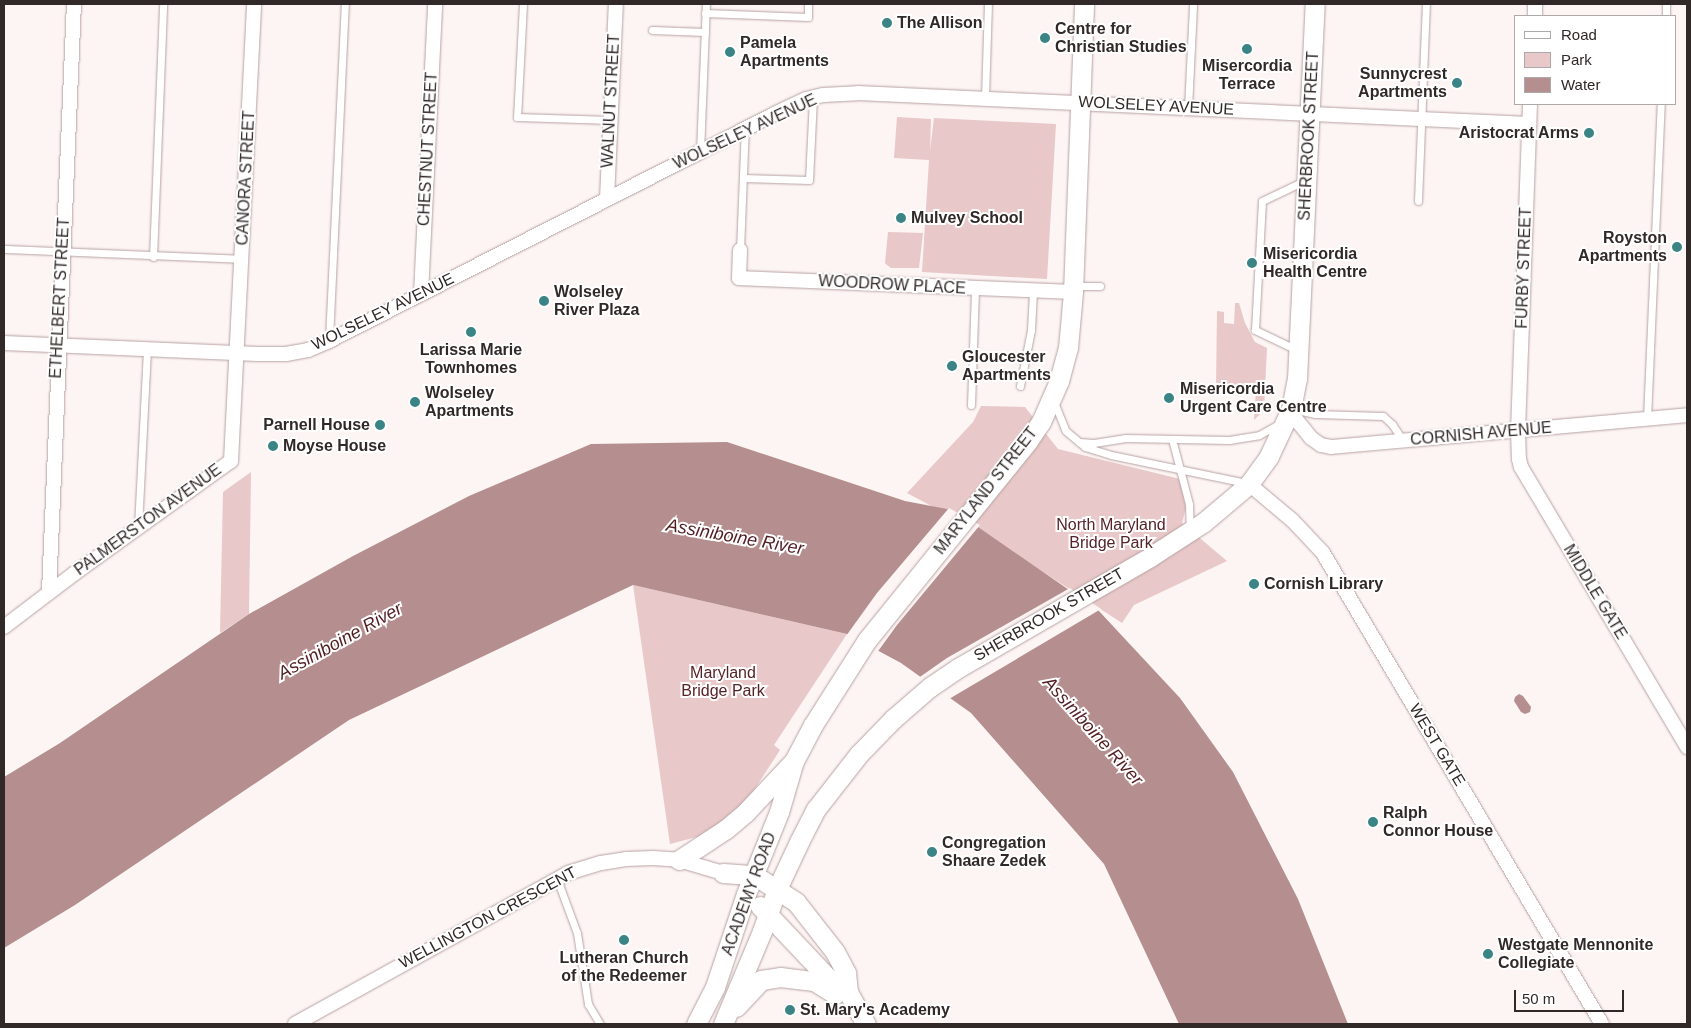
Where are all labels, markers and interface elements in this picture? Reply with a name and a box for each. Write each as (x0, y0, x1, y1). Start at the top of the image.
place label: The Allison (897, 13, 983, 33)
legend (1514, 15, 1676, 105)
marker: The Allison (881, 17, 893, 29)
place label: Centre for Christian Studies (1055, 19, 1187, 57)
text: Road (1561, 26, 1597, 43)
marker: Centre for Christian Studies (1039, 32, 1051, 44)
street label: WALNUT STREET (598, 33, 624, 169)
place label: Pamela Apartments (740, 33, 829, 71)
marker: Misercordia Terrace (1241, 43, 1253, 55)
marker: Pamela Apartments (724, 46, 736, 58)
street label: SHERBROOK STREET (1295, 51, 1323, 221)
text: Park (1561, 51, 1592, 68)
place label: Misercordia Terrace (1202, 56, 1292, 94)
place label: Sunnycrest Apartments (1358, 64, 1447, 102)
street label: CHESTNUT STREET (414, 71, 442, 227)
text: Water (1561, 76, 1600, 93)
marker: Sunnycrest Apartments (1451, 77, 1463, 89)
street label: WOLSELEY AVENUE (670, 90, 820, 174)
street label: WOLSELEY AVENUE (1077, 92, 1235, 120)
street label: CANORA STREET (233, 110, 259, 246)
place label: Aristocrat Arms (1458, 123, 1579, 143)
marker: Aristocrat Arms (1583, 127, 1595, 139)
street label: FURBY STREET (1512, 207, 1536, 329)
place label: Mulvey School (911, 208, 1023, 228)
marker: Mulvey School (895, 212, 907, 224)
street label: ETHELBERT STREET (46, 217, 74, 379)
place label: Royston Apartments (1578, 228, 1667, 266)
marker: Royston Apartments (1671, 241, 1683, 253)
place label: Misericordia Health Centre (1263, 244, 1367, 282)
marker: Misericordia Health Centre (1245, 256, 1259, 270)
street label: WOLSELEY AVENUE (308, 269, 458, 355)
street label: WOODROW PLACE (818, 272, 966, 298)
place label: Wolseley River Plaza (554, 282, 639, 320)
marker: Wolseley River Plaza (538, 295, 550, 307)
marker: Larissa Marie Townhomes (465, 326, 477, 338)
place label: Larissa Marie Townhomes (420, 340, 522, 378)
place label: Gloucester Apartments (962, 347, 1051, 385)
marker: Gloucester Apartments (946, 360, 958, 372)
place label: Misericordia Urgent Care Centre (1180, 379, 1327, 417)
place label: Wolseley Apartments (425, 383, 514, 421)
marker: Misericordia Urgent Care Centre (1162, 391, 1176, 405)
marker: Wolseley Apartments (409, 396, 421, 408)
place label: Parnell House (263, 415, 370, 435)
street label: CORNISH AVENUE (1409, 418, 1553, 450)
marker: Parnell House (374, 419, 386, 431)
street label: MARYLAND STREET (930, 424, 1042, 558)
place label: Moyse House (283, 436, 386, 456)
marker: Moyse House (267, 440, 279, 452)
street label: PALMERSTON AVENUE (70, 460, 226, 580)
water label: Assiniboine River (665, 514, 805, 560)
park label: North Maryland Bridge Park (1056, 515, 1166, 553)
street label: MIDDLE GATE (1559, 541, 1631, 643)
street label: SHERBROOK STREET (971, 564, 1127, 666)
place label: Cornish Library (1264, 574, 1383, 594)
marker: Cornish Library (1248, 578, 1260, 590)
water label: Assiniboine River (274, 598, 406, 684)
park label: Maryland Bridge Park (681, 663, 765, 701)
water label: Assiniboine River (1038, 672, 1148, 790)
street label: WEST GATE (1405, 700, 1469, 790)
place label: Ralph Connor House (1383, 803, 1493, 841)
marker: Ralph Connor House (1367, 816, 1379, 828)
street label: ACADEMY ROAD (718, 830, 780, 958)
place label: Congregation Shaare Zedek (942, 833, 1046, 871)
marker: Congregation Shaare Zedek (926, 846, 938, 858)
street label: WELLINGTON CRESCENT (396, 863, 580, 973)
marker: Lutheran Church of the Redeemer (618, 934, 630, 946)
place label: Westgate Mennonite Collegiate (1498, 935, 1653, 973)
place label: Lutheran Church of the Redeemer (560, 948, 688, 986)
marker: Westgate Mennonite Collegiate (1482, 948, 1494, 960)
scale bar (1516, 980, 1626, 1012)
text: 50 m (1522, 990, 1555, 1007)
place label: St. Mary's Academy (800, 1000, 951, 1020)
marker: St. Mary's Academy (784, 1004, 796, 1016)

